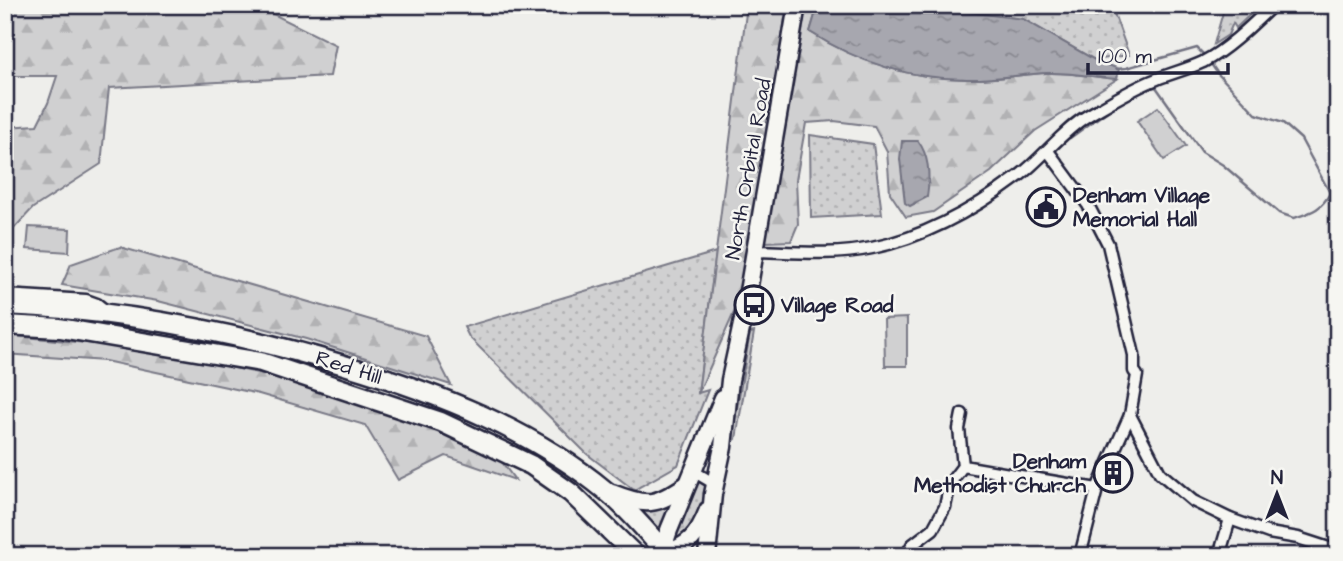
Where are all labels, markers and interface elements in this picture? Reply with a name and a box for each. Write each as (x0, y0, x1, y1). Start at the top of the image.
scale bar (1088, 32, 1228, 76)
text: 100 m (1098, 42, 1153, 71)
street label: North Orbital Road (718, 76, 779, 262)
place label: Denham Village Memorial Hall (1073, 181, 1211, 234)
public building icon: Denham Village Memorial Hall (1025, 186, 1067, 228)
bus stop icon: Village Road (733, 284, 775, 326)
place label: Village Road (780, 291, 894, 322)
street label: Red Hill (312, 343, 386, 392)
place label: Denham Methodist Church (914, 447, 1087, 500)
building icon: Denham Methodist Church (1092, 452, 1134, 494)
north arrow (1242, 460, 1312, 530)
text: N (1271, 465, 1283, 492)

